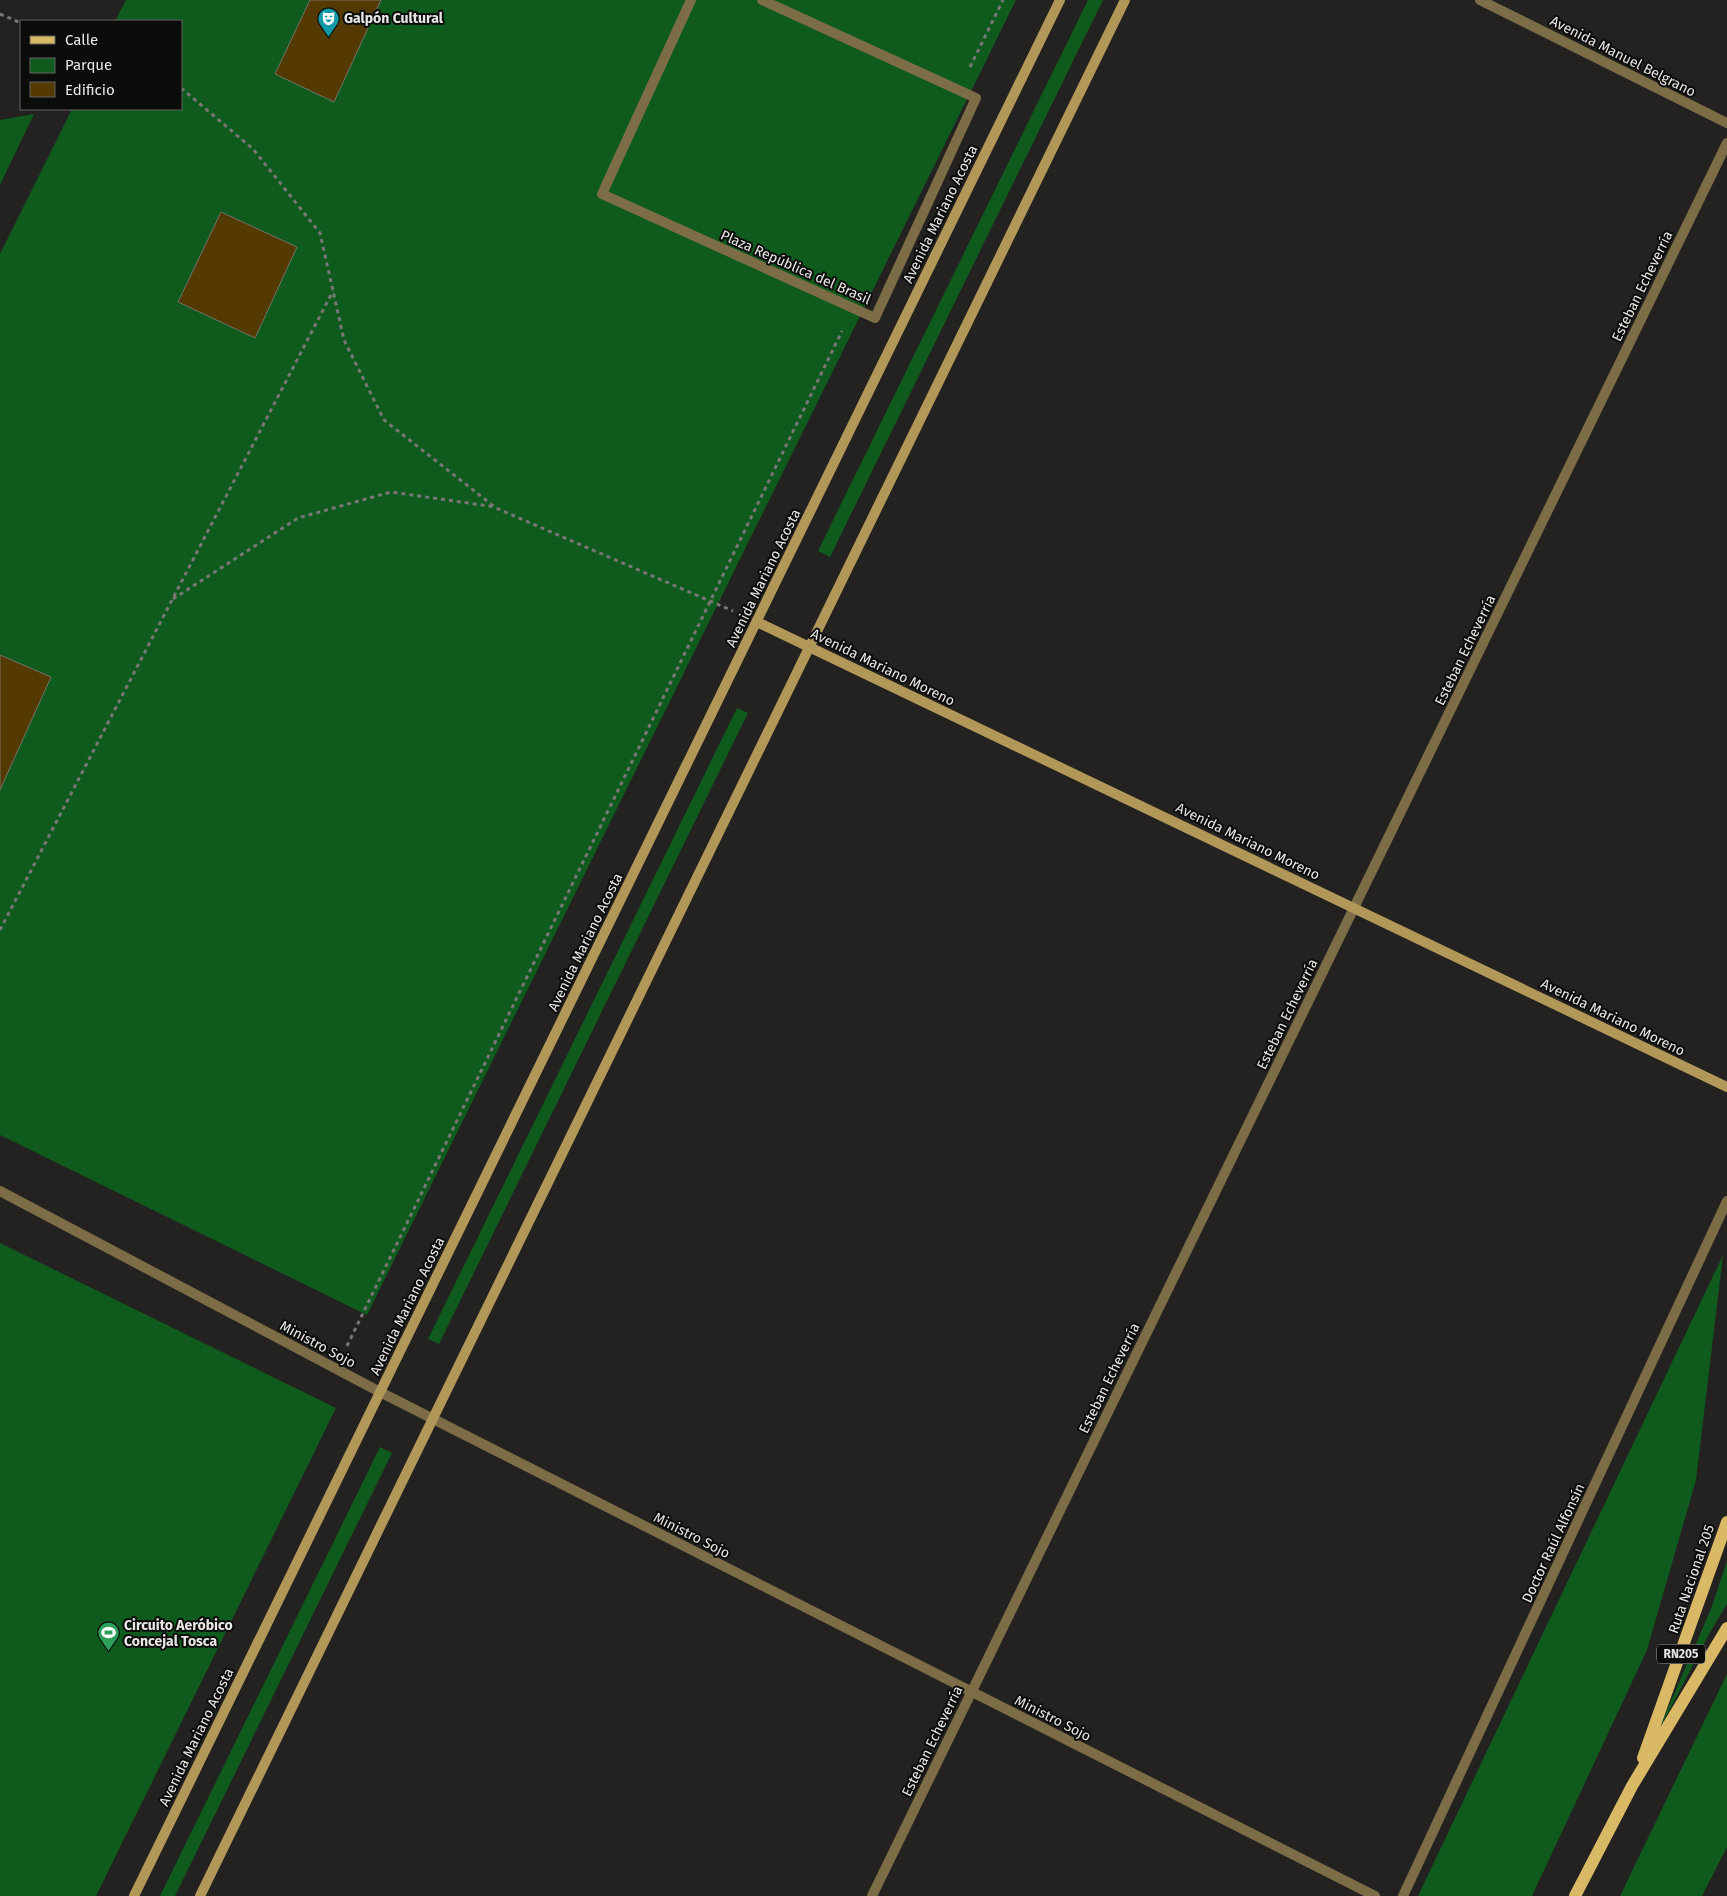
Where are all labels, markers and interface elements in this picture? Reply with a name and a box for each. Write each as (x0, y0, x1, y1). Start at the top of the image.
theatre icon: Galpón Cultural (316, 6, 340, 37)
place label: Galpón Cultural (344, 10, 444, 27)
street label: Avenida Manuel Belgrano (1547, 12, 1698, 101)
legend (20, 20, 182, 110)
text: Calle (65, 31, 98, 49)
text: Parque (65, 56, 112, 74)
text: Edificio (65, 81, 115, 99)
street label: Avenida Mariano Acosta (900, 142, 981, 286)
street label: Plaza República del Brasil (718, 227, 874, 308)
street label: Esteban Echeverría (1608, 228, 1677, 344)
street label: Avenida Mariano Acosta (723, 506, 804, 650)
street label: Esteban Echeverría (1431, 592, 1500, 708)
street label: Avenida Mariano Moreno (808, 625, 957, 710)
street label: Avenida Mariano Moreno (1173, 799, 1322, 884)
street label: Avenida Mariano Acosta (545, 870, 626, 1014)
street label: Esteban Echeverría (1253, 956, 1322, 1072)
street label: Avenida Mariano Moreno (1538, 975, 1687, 1060)
street label: Avenida Mariano Acosta (367, 1234, 448, 1378)
street label: Ministro Sojo (277, 1317, 359, 1372)
street label: Esteban Echeverría (1075, 1320, 1144, 1436)
street label: Doctor Raúl Alfonsín (1518, 1481, 1589, 1606)
street label: Ministro Sojo (651, 1509, 733, 1562)
street label: Ruta Nacional 205 (1665, 1522, 1718, 1636)
place label: Circuito Aeróbico Concejal Tosca (124, 1617, 233, 1650)
sports icon: Circuito Aeróbico Concejal Tosca (96, 1621, 120, 1652)
road number: RN205 (1657, 1645, 1705, 1664)
street label: Avenida Mariano Acosta (156, 1665, 237, 1809)
street label: Esteban Echeverría (898, 1683, 967, 1799)
street label: Ministro Sojo (1012, 1692, 1094, 1745)

